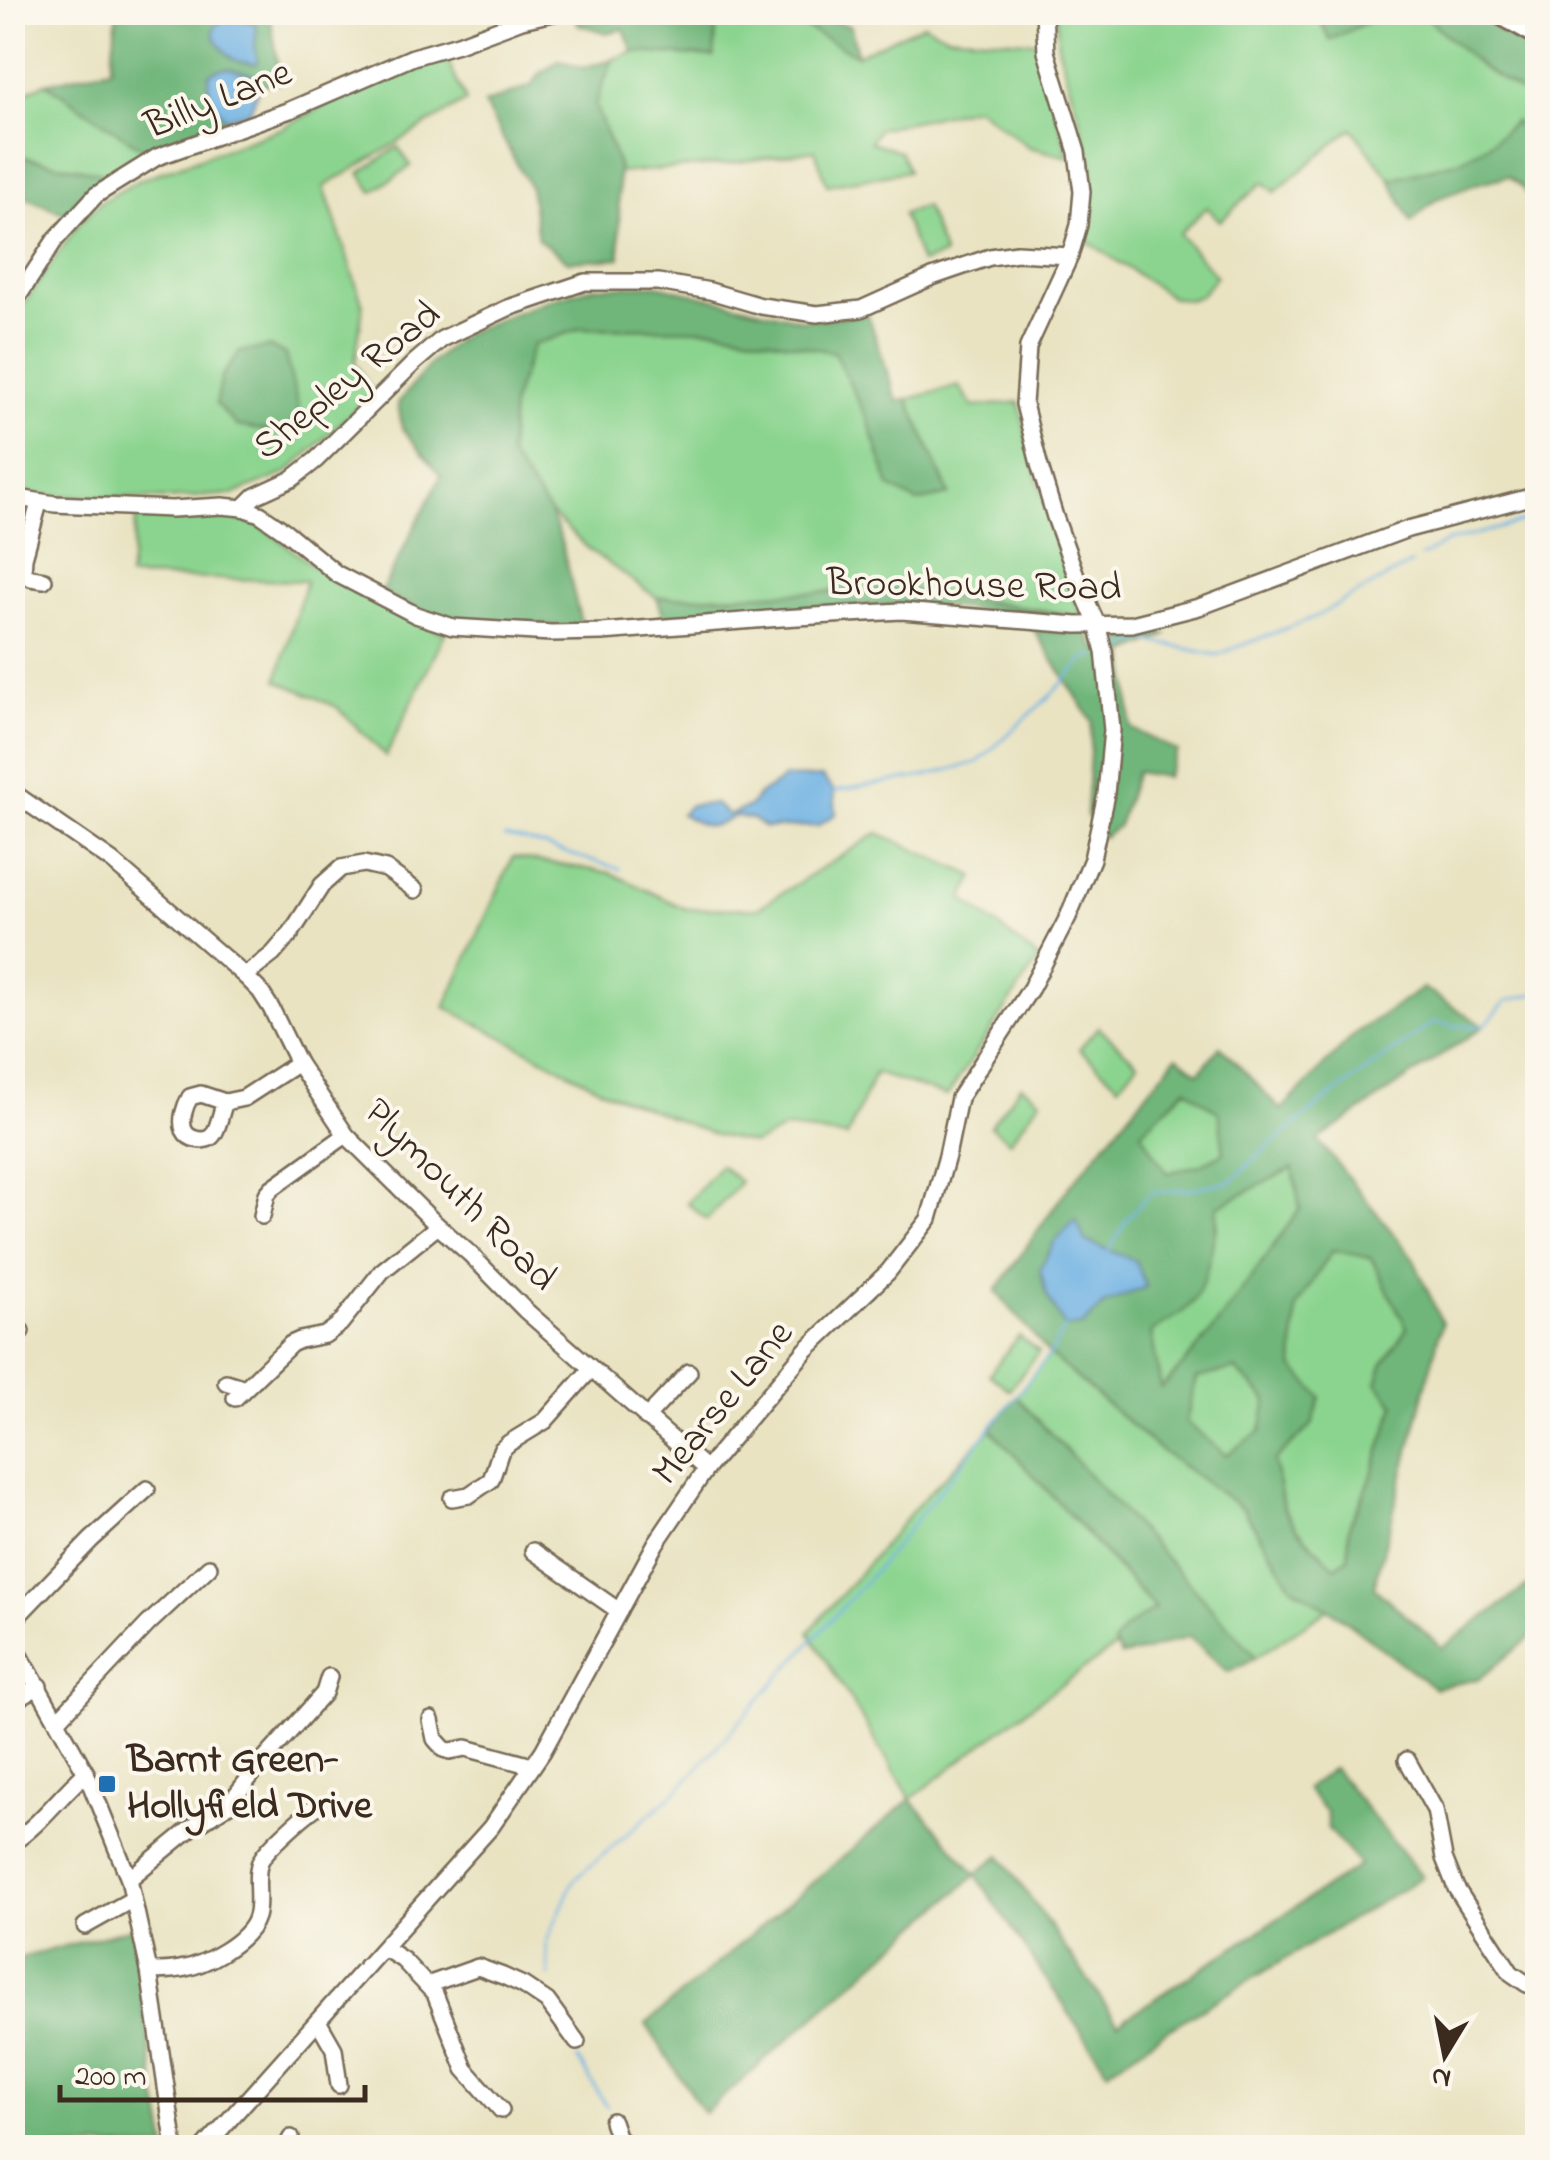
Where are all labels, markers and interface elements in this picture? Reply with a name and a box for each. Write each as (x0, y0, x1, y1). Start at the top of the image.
street label: Billy Lane (136, 45, 301, 158)
street label: Shepley Road (241, 288, 455, 476)
street label: Brookhouse Road (825, 555, 1122, 619)
street label: Plymouth Road (348, 1085, 570, 1307)
street label: Mearse Lane (639, 1308, 809, 1500)
place label: Barnt Green- Hollyfield Drive (125, 1732, 373, 1837)
marker: Barnt Green- Hollyfield Drive (96, 1773, 118, 1795)
north arrow (1395, 2005, 1495, 2105)
scale bar (60, 2040, 365, 2102)
text: N (1428, 2054, 1454, 2098)
text: 200 m (75, 2056, 147, 2100)

